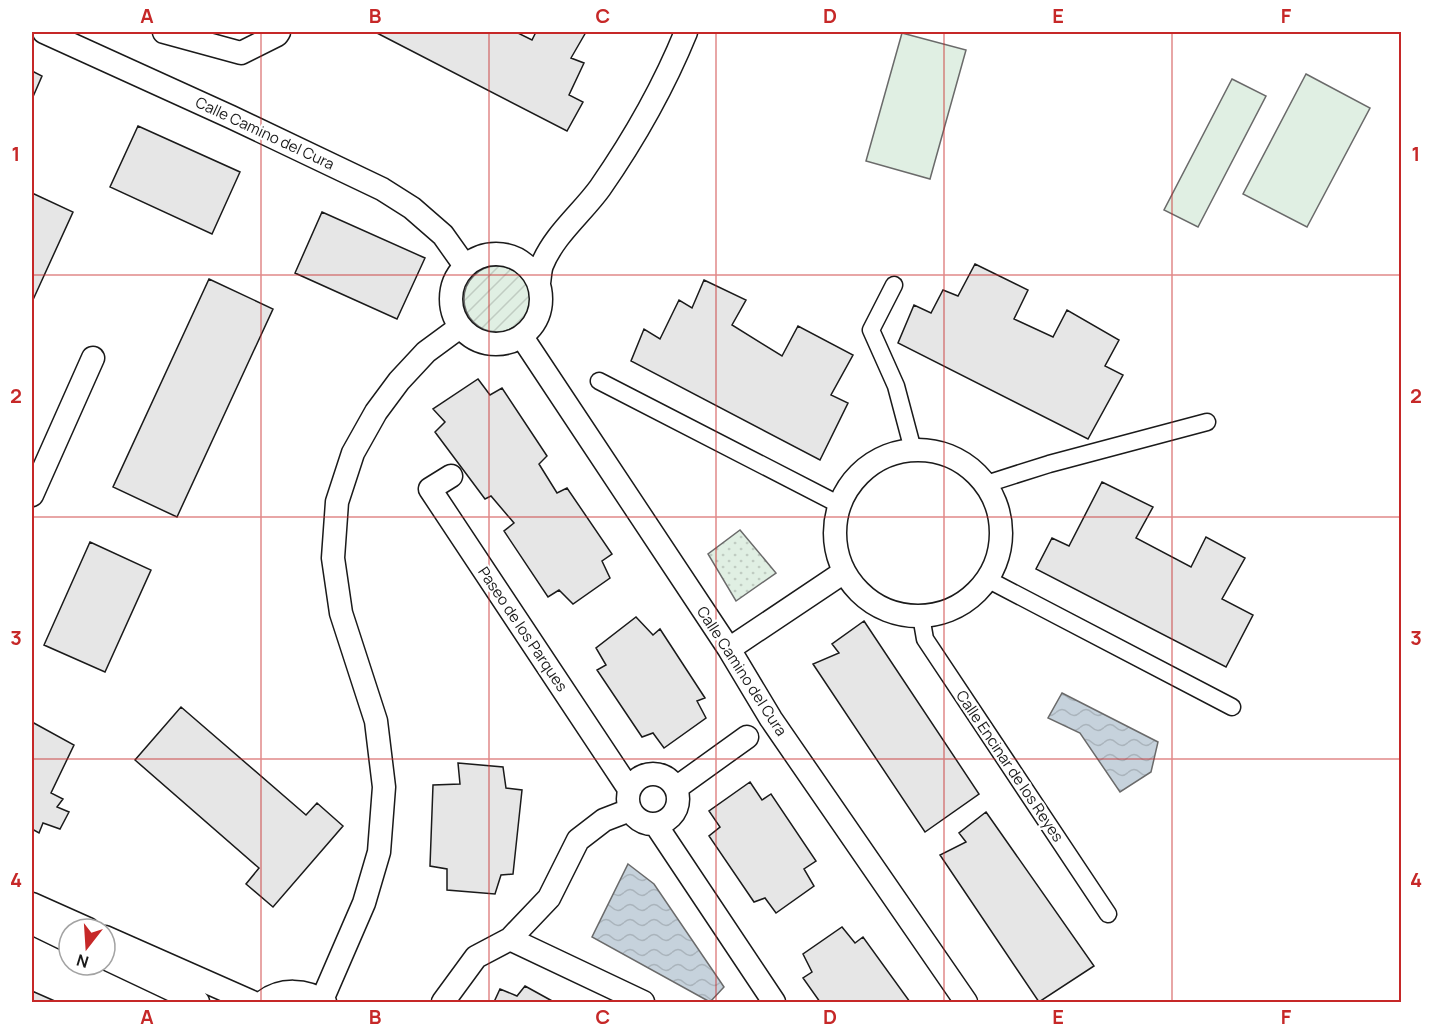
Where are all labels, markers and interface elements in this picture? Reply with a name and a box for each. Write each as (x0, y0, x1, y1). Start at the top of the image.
text: A (140, 2, 154, 29)
text: B (369, 2, 382, 29)
text: C (596, 2, 610, 29)
text: D (823, 2, 837, 29)
text: E (1052, 2, 1064, 29)
text: F (1281, 2, 1292, 29)
street label: Calle Camino del Cura (192, 92, 338, 174)
text: 1 (12, 140, 20, 167)
text: 1 (1412, 140, 1420, 167)
text: 2 (10, 382, 22, 409)
text: 2 (1410, 382, 1422, 409)
street label: Paseo de los Parques (473, 562, 573, 696)
street label: Calle Camino del Cura (692, 602, 792, 740)
text: 3 (10, 624, 22, 651)
text: 3 (1410, 624, 1422, 651)
street label: Calle Encinar de los Reyes (951, 686, 1069, 846)
text: 4 (10, 866, 22, 893)
text: 4 (1410, 866, 1422, 893)
north arrow (57, 917, 117, 977)
text: N (74, 949, 91, 974)
text: A (140, 1003, 154, 1030)
text: B (369, 1003, 382, 1030)
text: C (596, 1003, 610, 1030)
text: D (823, 1003, 837, 1030)
text: E (1052, 1003, 1064, 1030)
text: F (1281, 1003, 1292, 1030)

